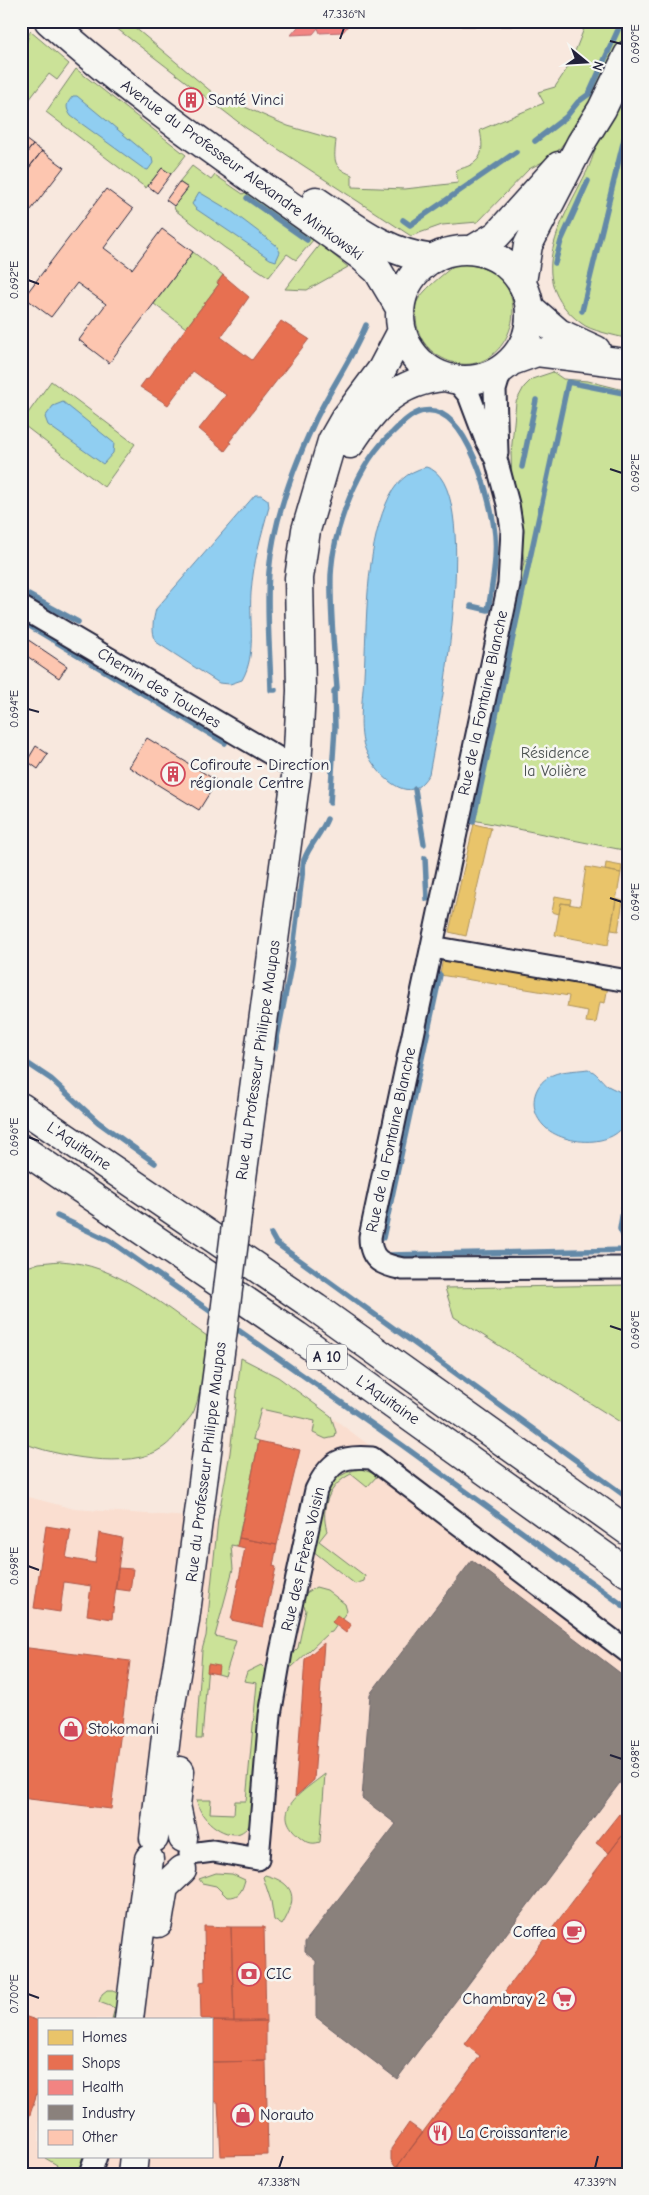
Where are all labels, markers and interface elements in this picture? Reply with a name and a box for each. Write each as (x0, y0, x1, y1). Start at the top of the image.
text: 47.336°N (323, 7, 365, 21)
text: 0.690°E (628, 24, 642, 64)
north arrow (562, 38, 612, 88)
text: N (588, 59, 607, 73)
street label: Avenue du Professeur Alexandre Minkowski (117, 76, 367, 264)
building icon: Santé Vinci (178, 87, 204, 113)
place label: Santé Vinci (208, 91, 284, 109)
text: 0.692°E (7, 261, 21, 299)
text: 0.692°E (628, 454, 642, 492)
street label: Rue de la Fontaine Blanche (455, 609, 511, 797)
street label: Chemin des Touches (94, 644, 224, 732)
text: 0.694°E (7, 690, 21, 728)
park label: Résidence la Volière (521, 744, 589, 780)
place label: Cofiroute - Direction régionale Centre (190, 756, 329, 792)
building icon: Cofiroute - Direction régionale Centre (160, 761, 186, 787)
text: 0.694°E (628, 883, 642, 921)
street label: Rue du Professeur Philippe Maupas (232, 939, 284, 1181)
street label: Rue de la Fontaine Blanche (363, 1046, 419, 1234)
text: 0.696°E (7, 1118, 21, 1156)
street label: L'Aquitaine (44, 1118, 114, 1174)
text: 0.696°E (628, 1311, 642, 1349)
street label: Rue du Professeur Philippe Maupas (182, 1341, 230, 1583)
road number: A 10 (307, 1344, 347, 1370)
street label: L'Aquitaine (353, 1372, 423, 1428)
street label: Rue des Frères Voisin (278, 1485, 328, 1633)
text: 0.698°E (7, 1547, 21, 1585)
shop icon: Stokomani (58, 1716, 84, 1742)
place label: Stokomani (88, 1720, 159, 1738)
text: 0.698°E (628, 1740, 642, 1778)
cafe icon: Coffea (561, 1919, 587, 1945)
place label: Coffea (513, 1923, 556, 1941)
bank icon: CIC (236, 1961, 262, 1987)
place label: CIC (266, 1965, 292, 1983)
text: 0.700°E (7, 1974, 21, 2014)
supermarket icon: Chambray 2 (551, 1986, 577, 2012)
place label: Chambray 2 (462, 1990, 546, 2008)
legend (38, 2018, 212, 2158)
text: Homes (82, 2028, 127, 2046)
text: Shops (82, 2054, 120, 2072)
text: Health (82, 2078, 124, 2096)
shop icon: Norauto (230, 2102, 256, 2128)
text: Industry (82, 2104, 135, 2122)
place label: Norauto (260, 2106, 314, 2124)
restaurant icon: La Croissanterie (427, 2120, 453, 2146)
place label: La Croissanterie (458, 2124, 568, 2142)
text: Other (82, 2128, 117, 2146)
text: 47.338°N (258, 2175, 300, 2189)
text: 47.339°N (574, 2175, 616, 2189)

